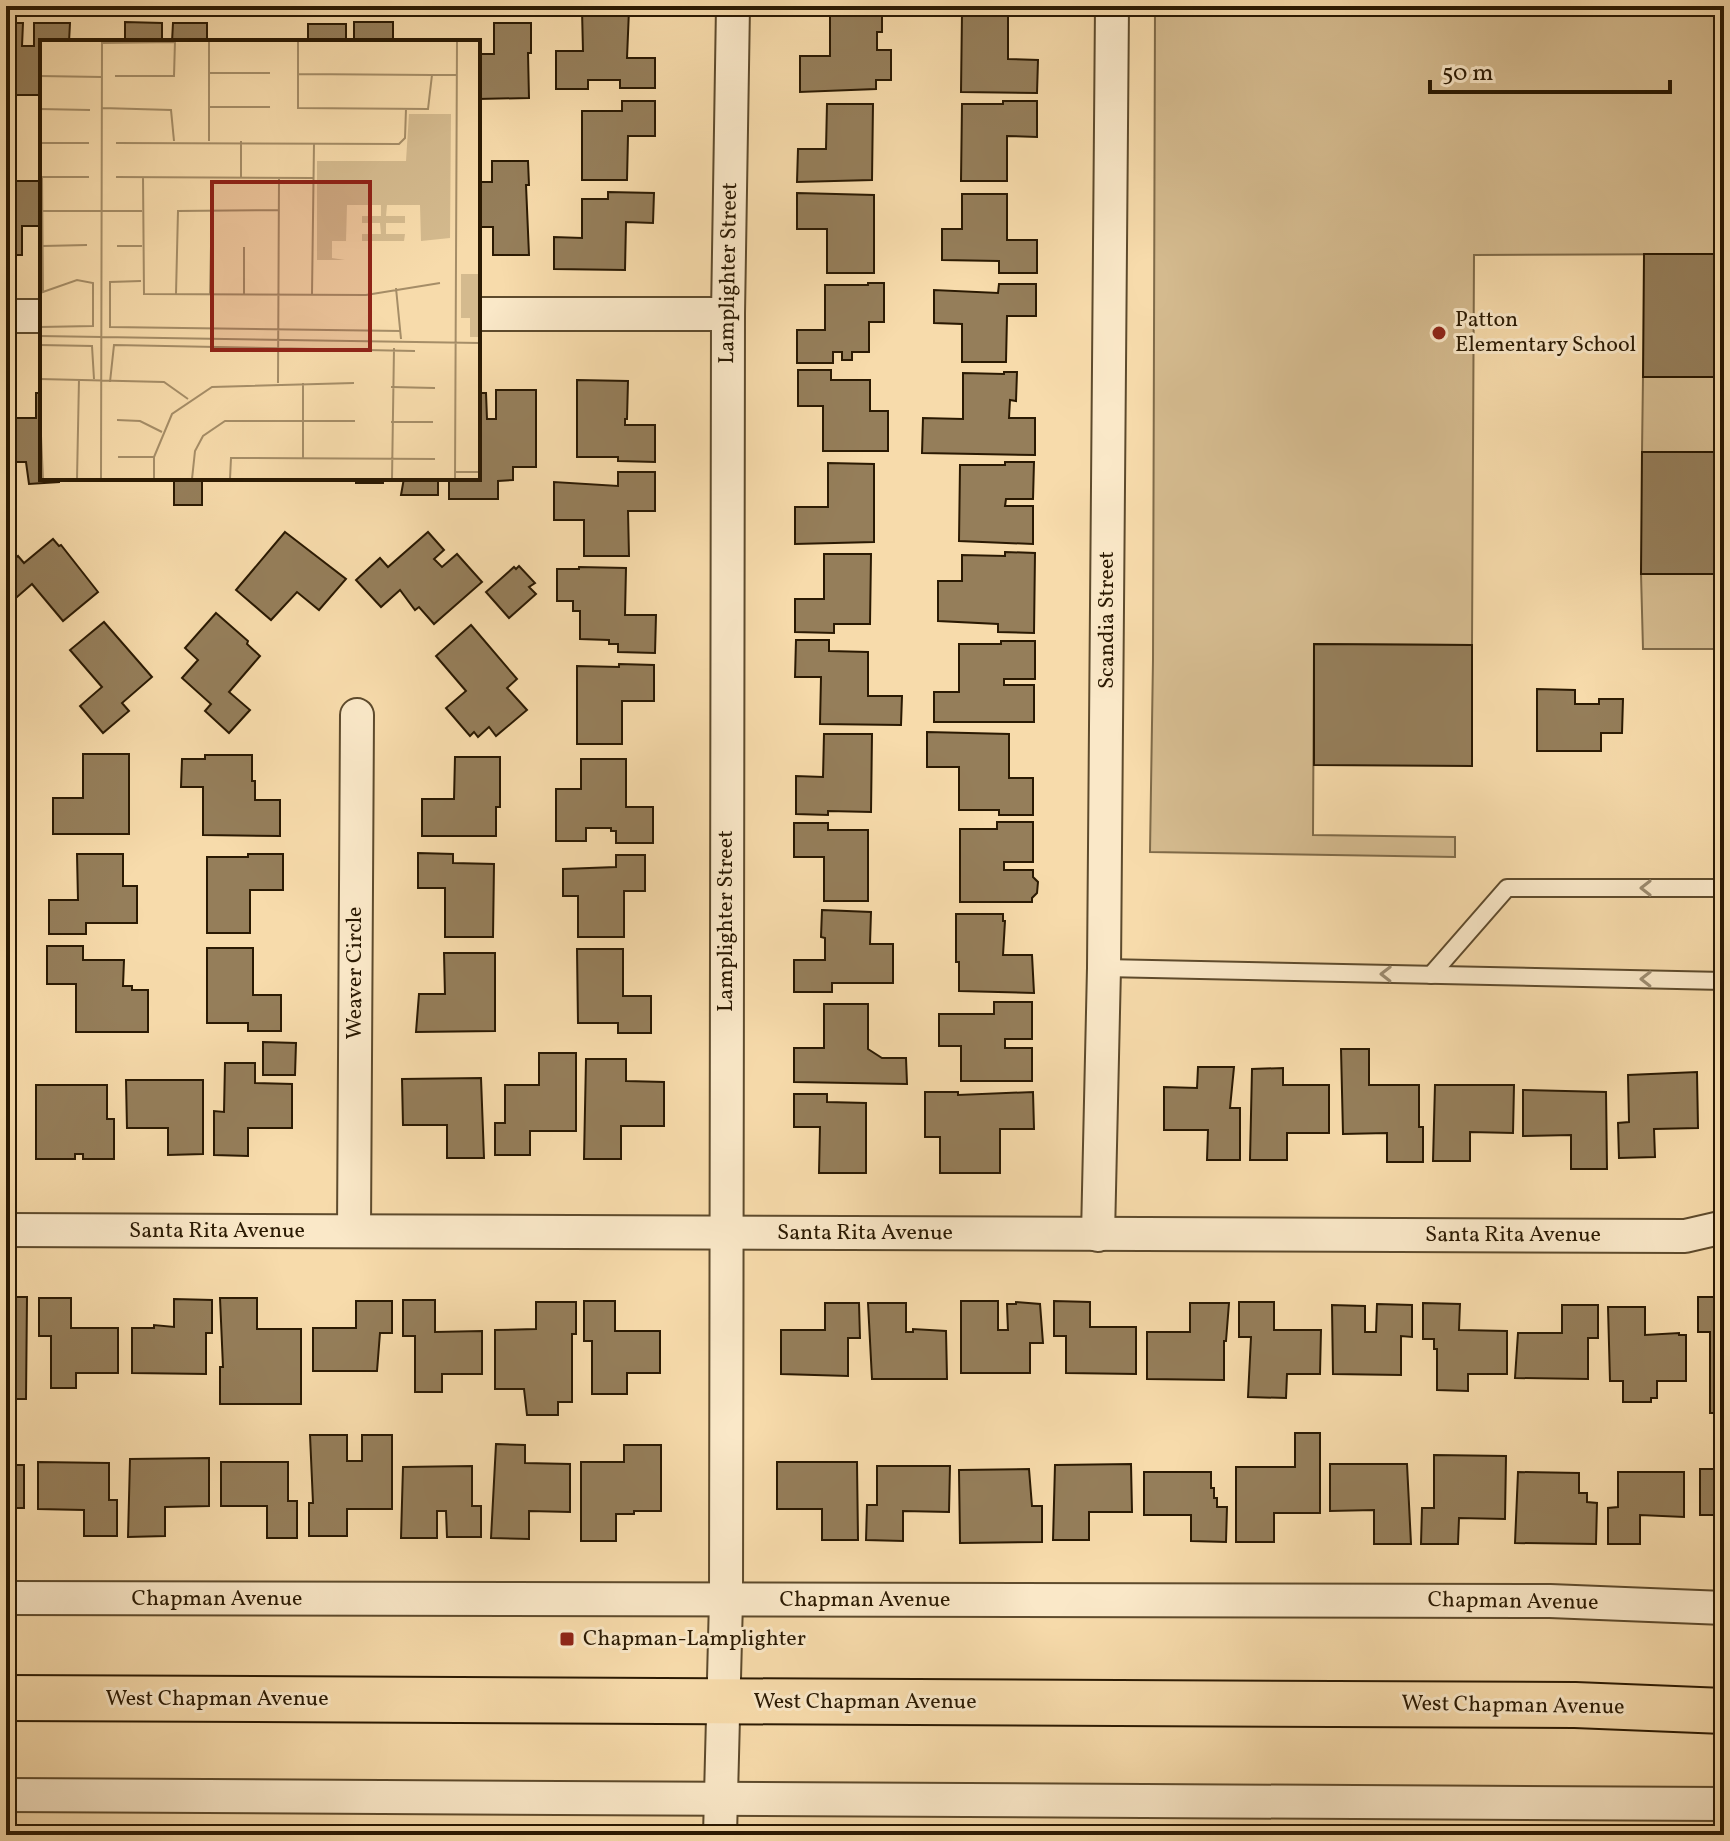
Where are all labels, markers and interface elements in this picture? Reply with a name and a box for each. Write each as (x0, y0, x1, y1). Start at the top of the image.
inset map (40, 40, 480, 480)
scale bar (1430, 44, 1670, 94)
text: 50 m (1442, 57, 1494, 91)
street label: Lamplighter Street (712, 182, 746, 364)
place label: Patton Elementary School (1455, 305, 1636, 361)
marker: Patton Elementary School (1430, 324, 1448, 342)
street label: Scandia Street (1092, 551, 1123, 689)
street label: Lamplighter Street (711, 830, 742, 1012)
one-way arrow (1639, 879, 1652, 897)
street label: Weaver Circle (340, 907, 371, 1039)
one-way arrow (1379, 965, 1392, 982)
one-way arrow (1639, 970, 1652, 988)
street label: Santa Rita Avenue (129, 1216, 305, 1247)
street label: Santa Rita Avenue (777, 1218, 953, 1249)
street label: Santa Rita Avenue (1425, 1220, 1601, 1251)
street label: Chapman Avenue (132, 1584, 302, 1615)
street label: Chapman Avenue (780, 1585, 950, 1616)
street label: Chapman Avenue (1427, 1585, 1599, 1619)
place label: Chapman-Lamplighter (583, 1624, 806, 1655)
marker: Chapman-Lamplighter (558, 1630, 576, 1648)
street label: West Chapman Avenue (105, 1684, 329, 1715)
street label: West Chapman Avenue (753, 1687, 977, 1718)
street label: West Chapman Avenue (1401, 1689, 1625, 1723)

